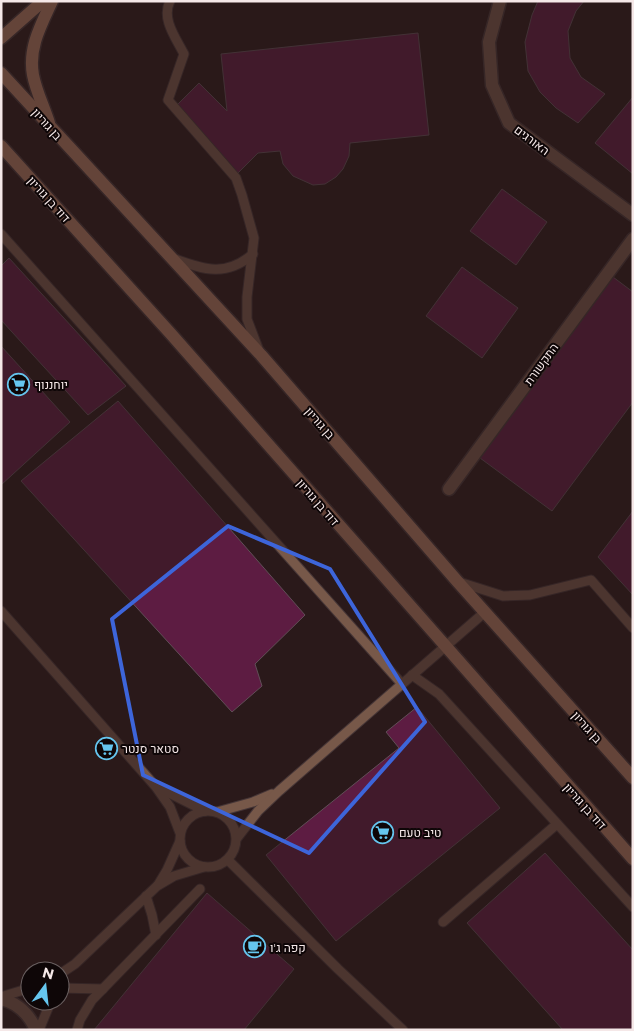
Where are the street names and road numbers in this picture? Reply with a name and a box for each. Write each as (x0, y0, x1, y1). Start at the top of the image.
street label: בן גוריון (29, 105, 66, 143)
street label: האורגים (511, 122, 553, 158)
street label: דוד בן גוריון (24, 173, 74, 225)
street label: התקשורת (521, 340, 561, 388)
street label: בן גוריון (302, 404, 338, 443)
street label: דוד בן גוריון (294, 476, 342, 528)
street label: בן גוריון (569, 708, 606, 746)
street label: דוד בן גוריון (560, 780, 610, 832)

